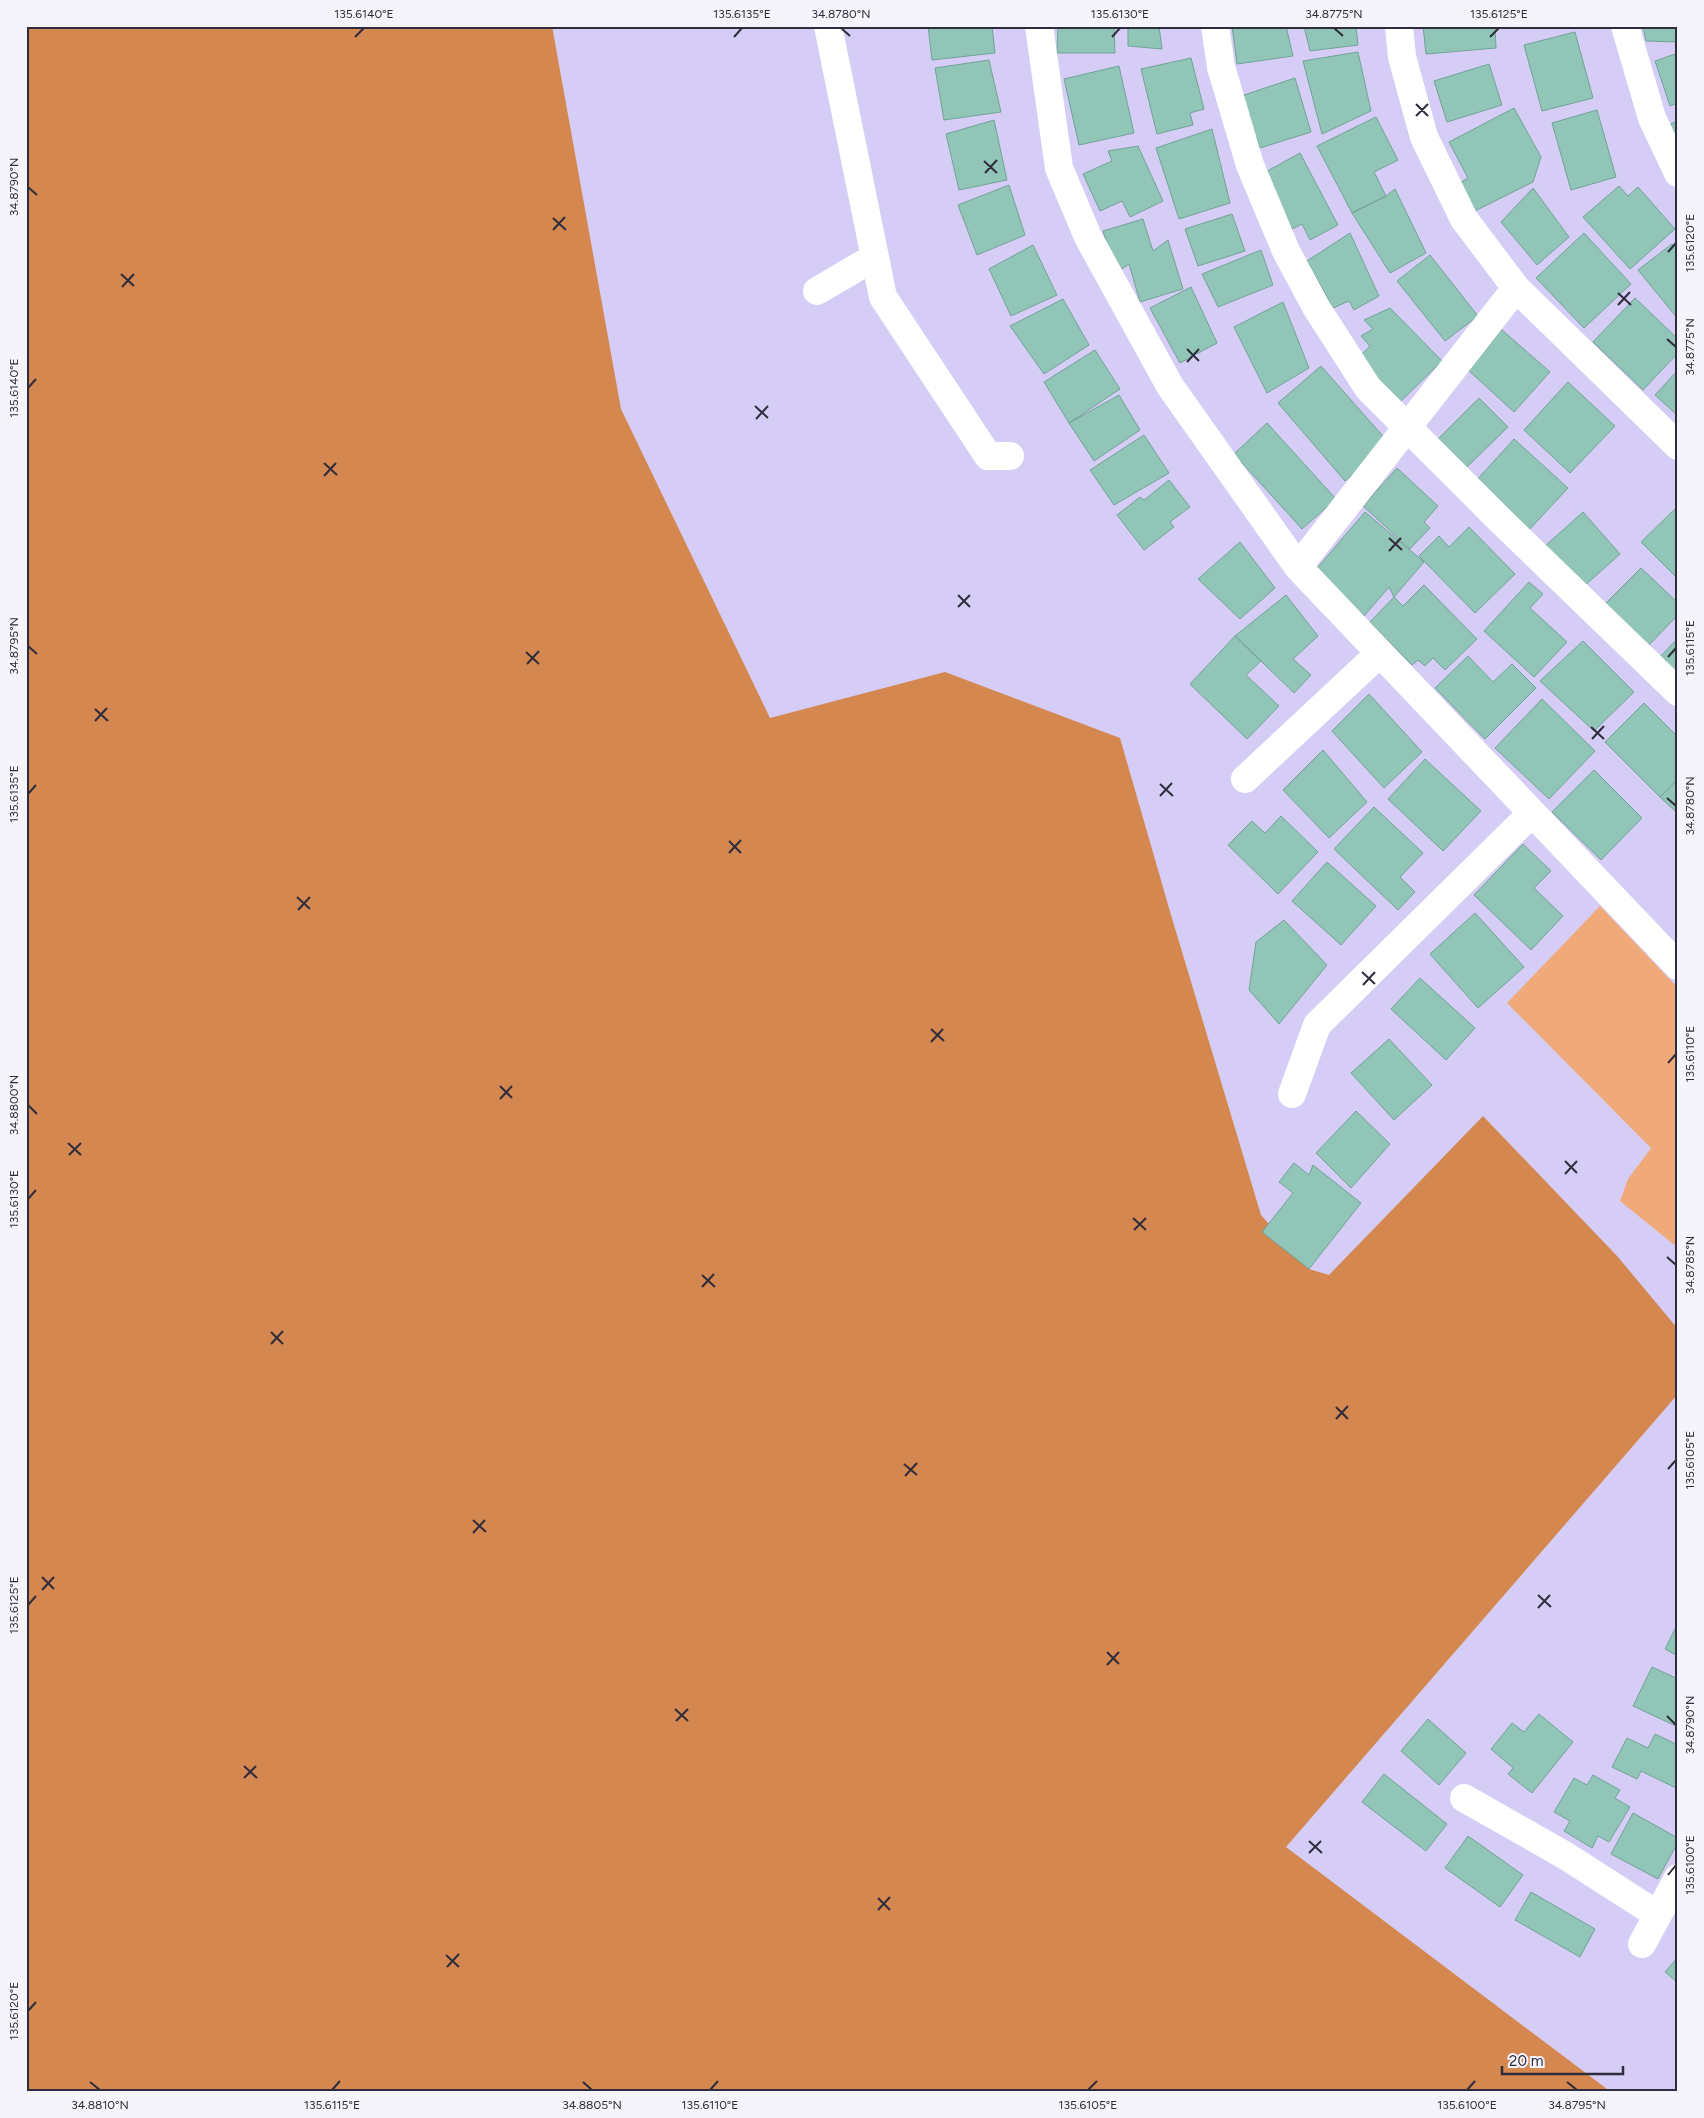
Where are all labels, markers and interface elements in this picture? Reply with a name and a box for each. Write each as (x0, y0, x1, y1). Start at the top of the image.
text: 135.6140°E (334, 7, 394, 21)
text: 135.6135°E (713, 7, 771, 21)
text: 34.8780°N (811, 7, 871, 21)
text: 135.6130°E (1091, 7, 1149, 21)
text: 34.8775°N (1305, 7, 1363, 21)
text: 135.6125°E (1470, 7, 1528, 21)
text: 34.8790°N (7, 158, 21, 216)
text: 135.6120°E (1683, 214, 1697, 272)
text: 34.8775°N (1683, 318, 1697, 376)
text: 135.6140°E (7, 358, 21, 418)
text: 34.8795°N (7, 617, 21, 675)
text: 135.6115°E (1683, 620, 1697, 676)
text: 135.6135°E (7, 765, 21, 823)
text: 34.8780°N (1683, 776, 1697, 836)
text: 135.6110°E (1683, 1026, 1697, 1082)
text: 34.8800°N (7, 1075, 21, 1135)
text: 135.6130°E (7, 1170, 21, 1228)
text: 34.8785°N (1683, 1236, 1697, 1294)
text: 135.6105°E (1683, 1431, 1697, 1489)
text: 135.6125°E (7, 1576, 21, 1634)
text: 34.8790°N (1683, 1696, 1697, 1754)
text: 135.6100°E (1683, 1835, 1697, 1895)
text: 135.6120°E (7, 1982, 21, 2040)
scale bar (1502, 2043, 1623, 2075)
text: 20 m (1509, 2052, 1543, 2070)
text: 34.8810°N (71, 2098, 129, 2112)
text: 135.6115°E (304, 2098, 360, 2112)
text: 34.8805°N (562, 2098, 622, 2112)
text: 135.6110°E (682, 2098, 738, 2112)
text: 135.6105°E (1059, 2098, 1117, 2112)
text: 135.6100°E (1437, 2098, 1497, 2112)
text: 34.8795°N (1548, 2098, 1606, 2112)

